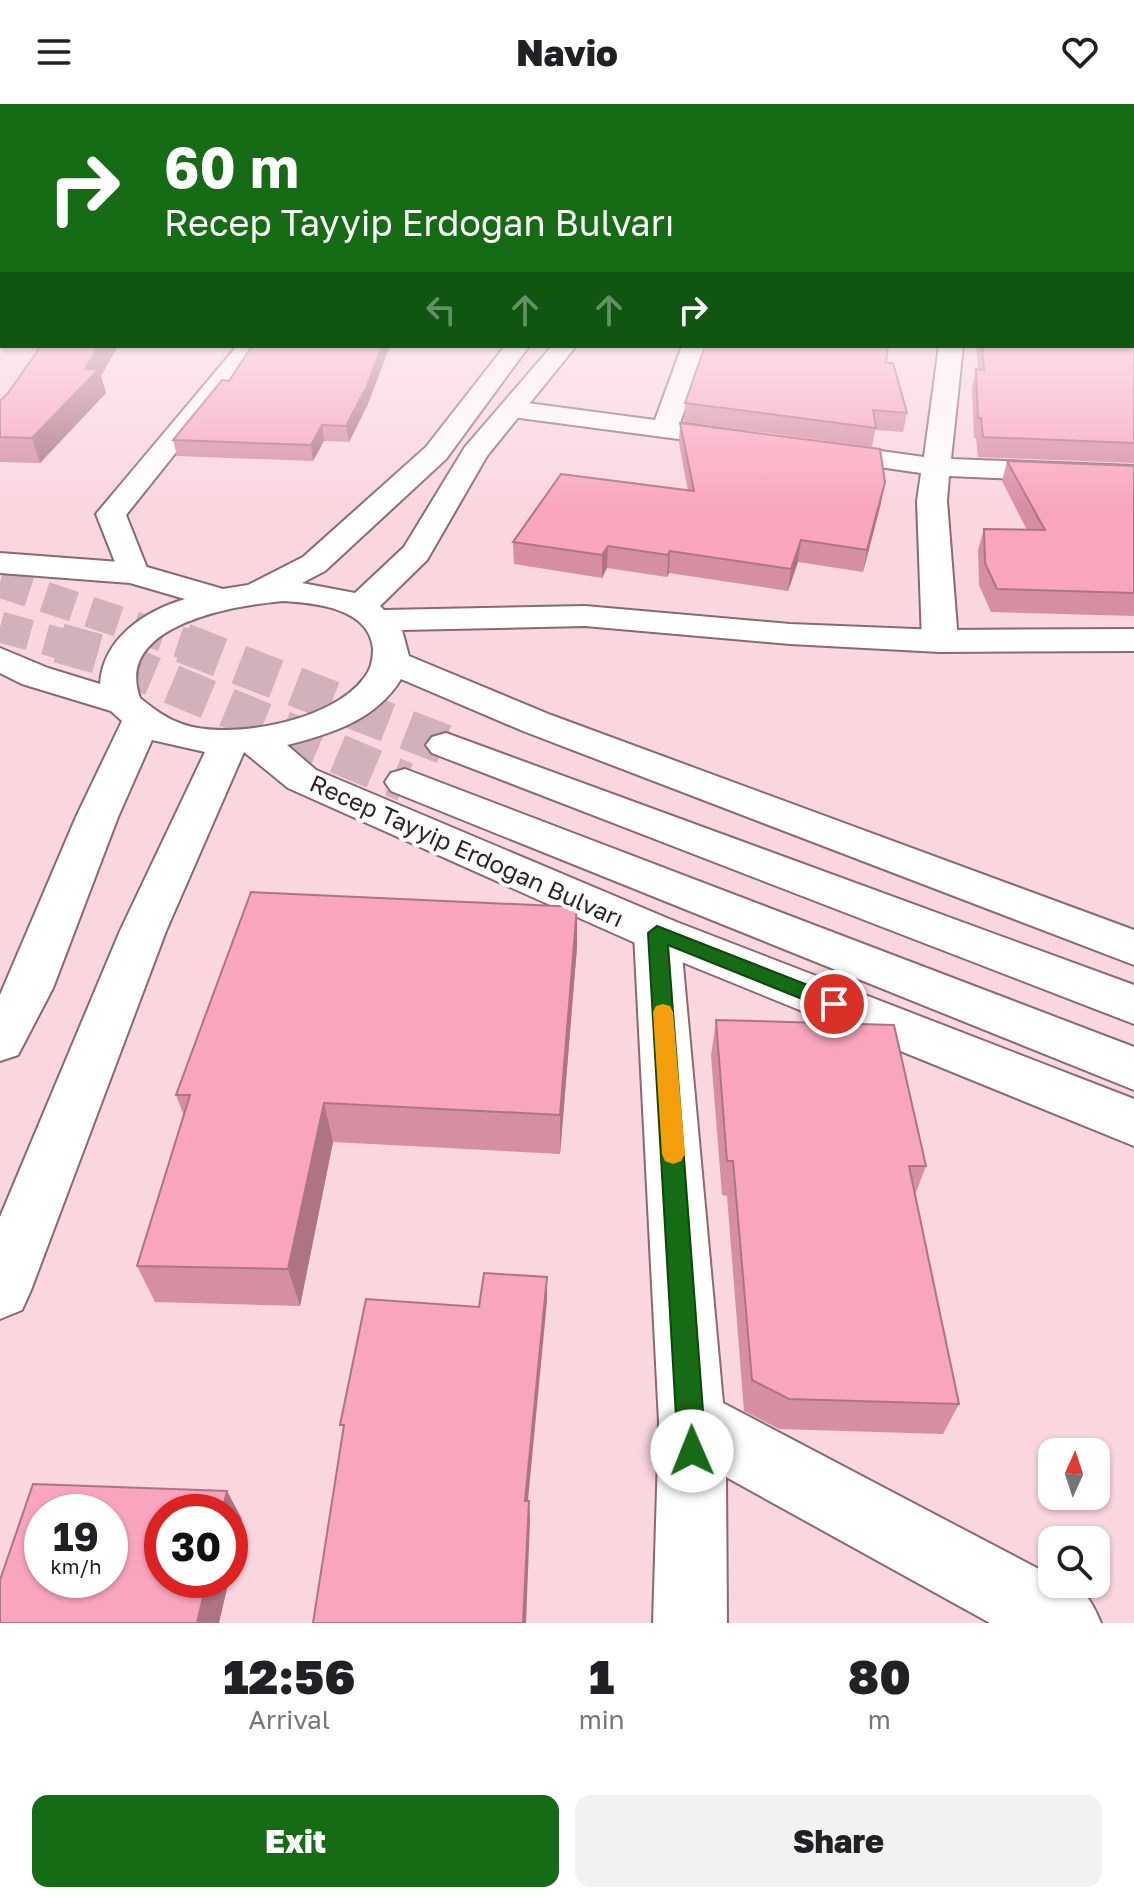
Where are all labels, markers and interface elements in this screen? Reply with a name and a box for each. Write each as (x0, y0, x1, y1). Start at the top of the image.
icon: menu (32, 30, 76, 74)
icon: heart (1058, 30, 1102, 74)
text: Navio (516, 31, 618, 74)
text: 60 m (164, 133, 299, 200)
icon: right (32, 136, 136, 240)
text: Recep Tayyip Erdoğan Bulvarı (164, 201, 674, 244)
icon: left (419, 288, 463, 332)
icon: ahead (503, 288, 547, 332)
icon: ahead (587, 288, 631, 332)
icon: right (671, 288, 715, 332)
street label: Recep Tayyip Erdoğan Bulvarı (306, 768, 628, 932)
pin (800, 970, 868, 1038)
icon: arrive (812, 982, 856, 1026)
position arrow (650, 1409, 734, 1493)
north arrow (1038, 1438, 1110, 1510)
map controls (1038, 1438, 1110, 1598)
speed limit sign: 30 (144, 1494, 248, 1598)
text: 19 (53, 1512, 99, 1560)
button: search (1038, 1526, 1110, 1598)
text: km/h (51, 1554, 101, 1578)
text: 12:56 (223, 1647, 356, 1705)
text: 1 (589, 1647, 614, 1705)
text: 80 (848, 1647, 911, 1705)
text: Arrival (249, 1704, 330, 1735)
text: min (579, 1704, 625, 1735)
text: m (868, 1704, 891, 1735)
button: Exit (32, 1795, 559, 1887)
button: Share (575, 1795, 1102, 1887)

